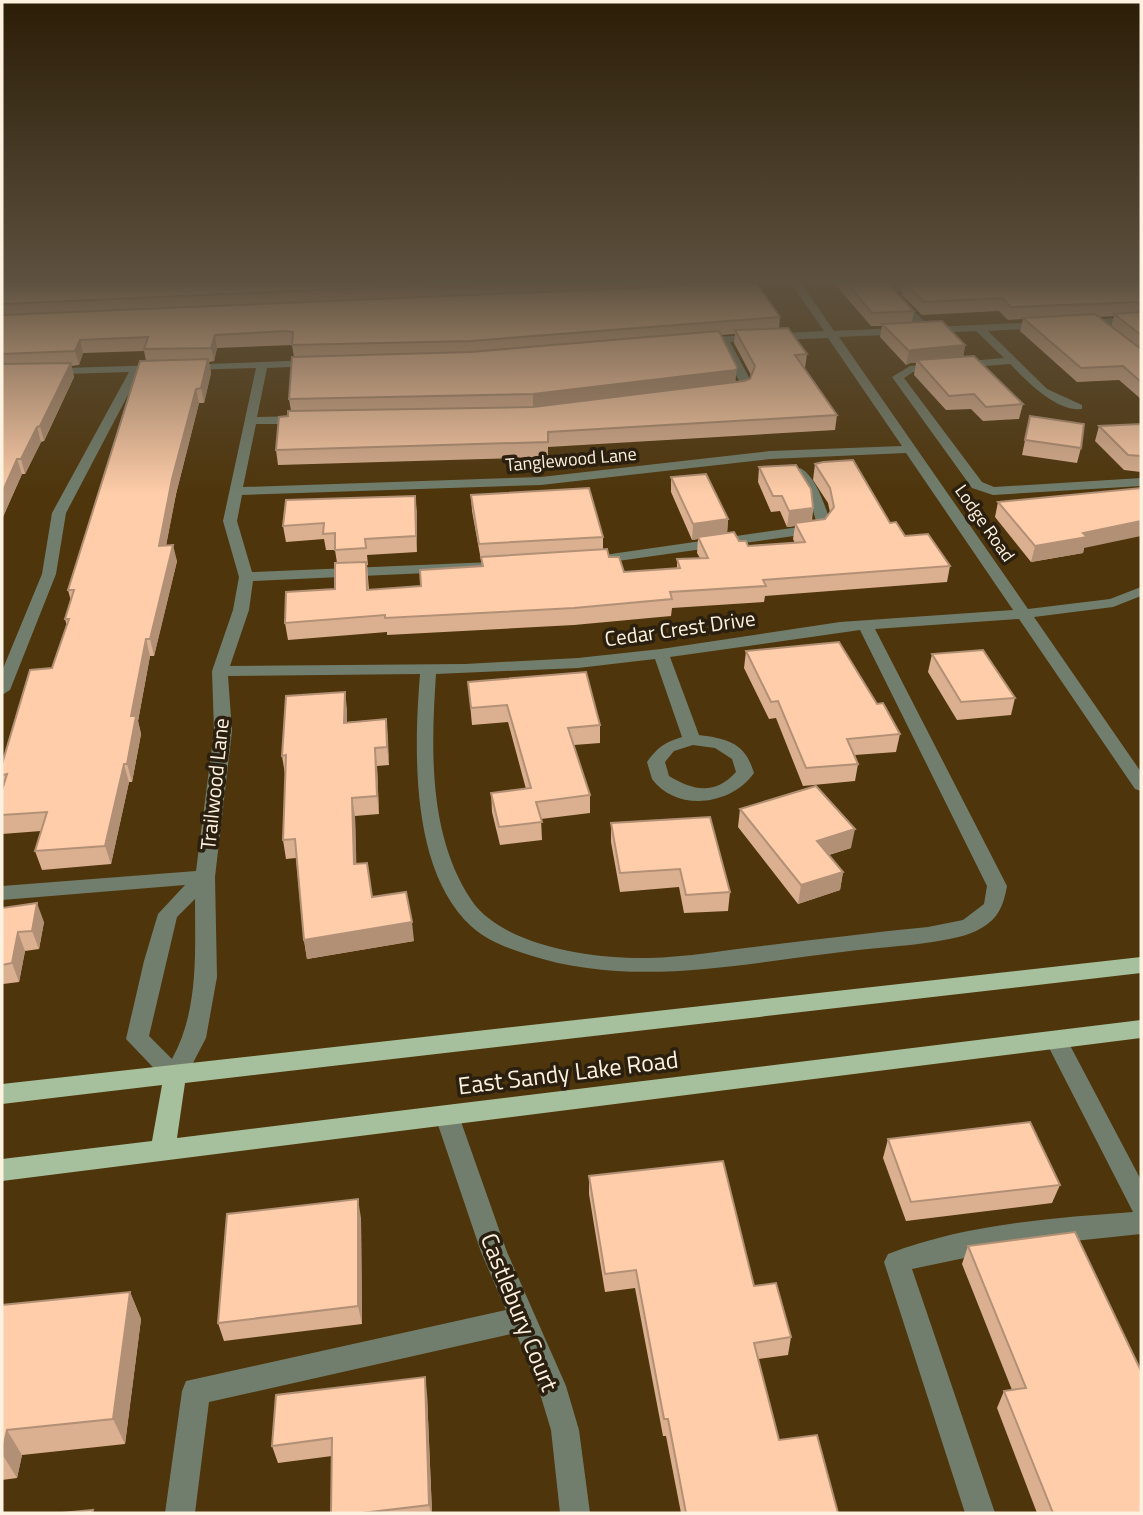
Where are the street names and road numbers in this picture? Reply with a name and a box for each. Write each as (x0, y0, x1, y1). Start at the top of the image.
street label: Tanglewood Lane (504, 440, 638, 478)
street label: Lodge Road (948, 479, 1022, 567)
street label: Cedar Crest Drive (602, 602, 758, 654)
street label: Trailwood Lane (191, 716, 237, 852)
street label: East Sandy Lake Road (456, 1041, 680, 1103)
street label: Castlebury Court (472, 1227, 568, 1397)

